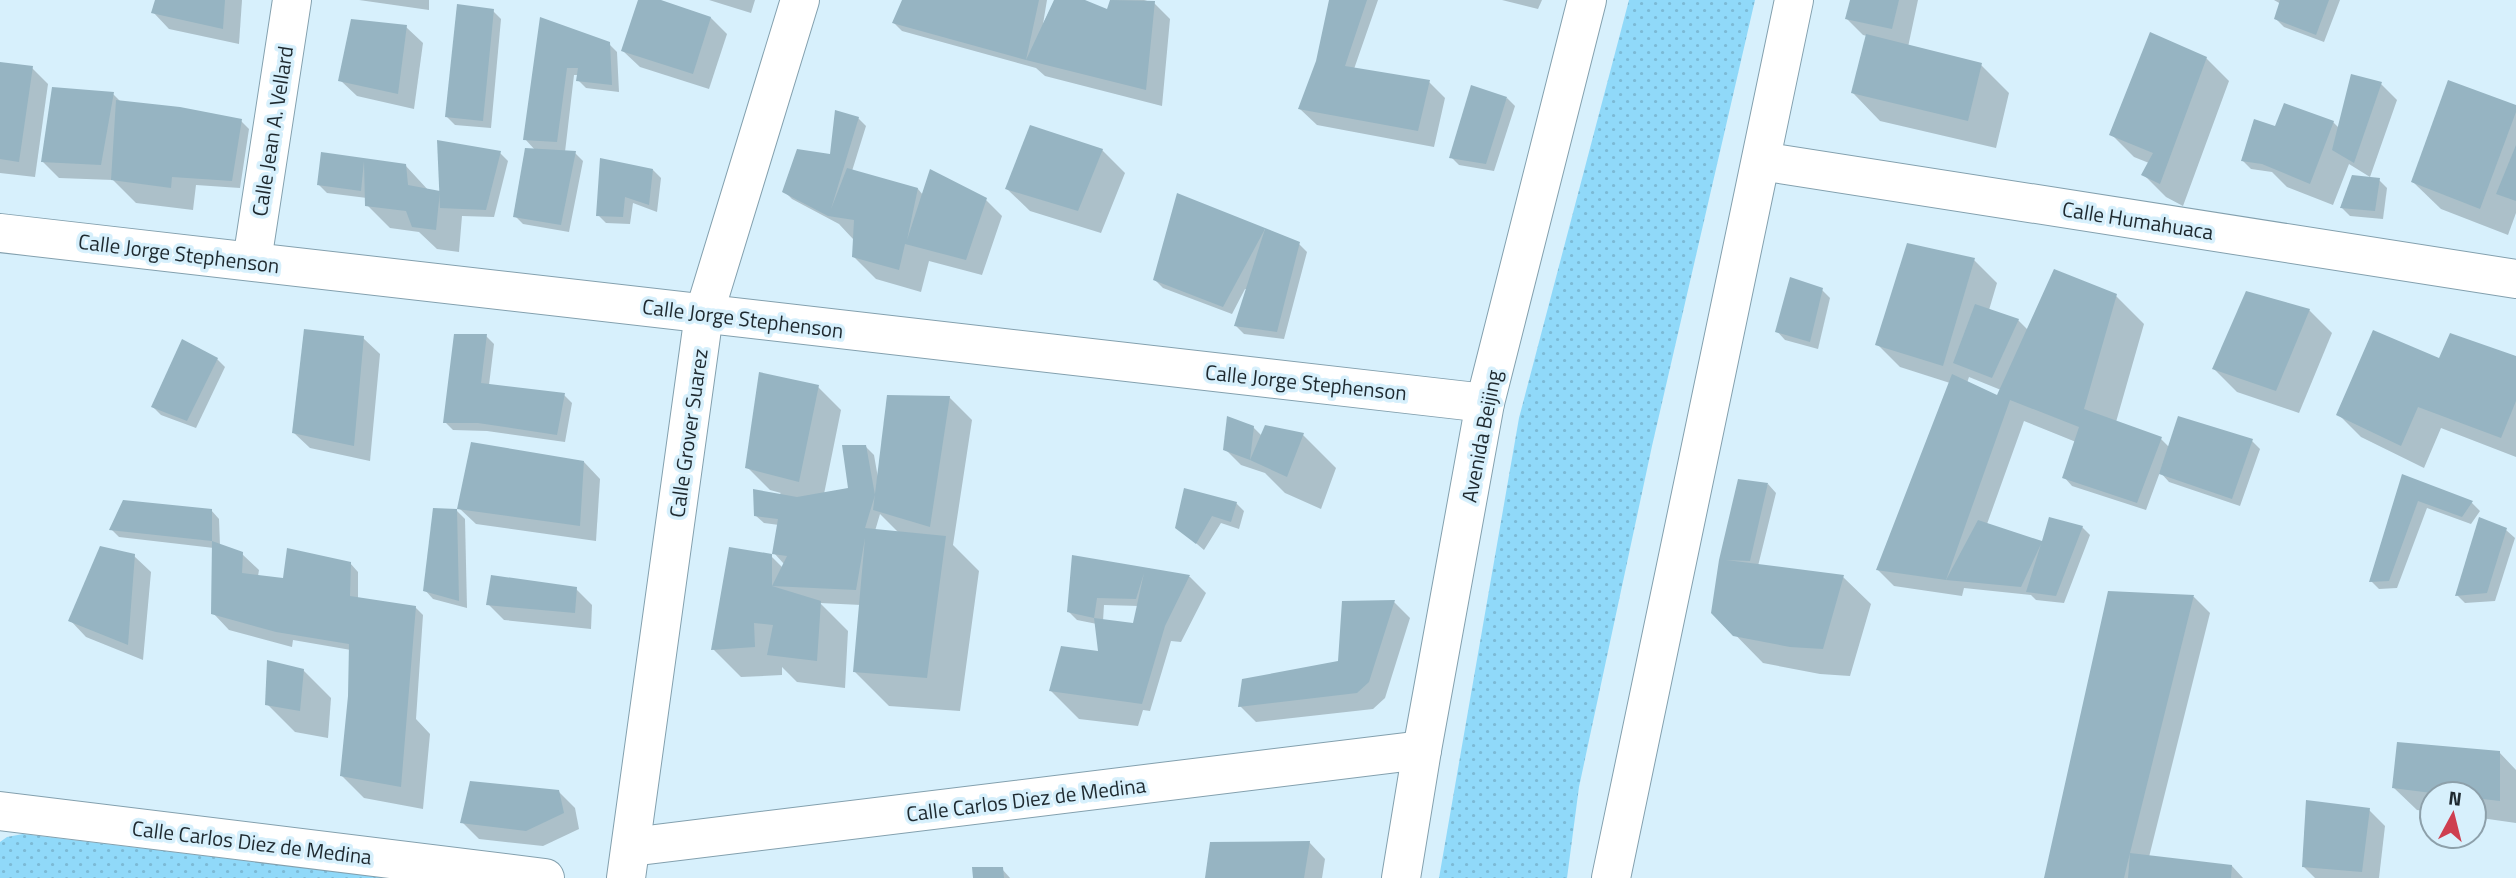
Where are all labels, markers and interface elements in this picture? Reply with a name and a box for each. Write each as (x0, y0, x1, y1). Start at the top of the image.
street label: Calle Jean A. Vellard (243, 44, 301, 218)
street label: Calle Humahuaca (2060, 192, 2216, 248)
street label: Calle Jorge Stephenson (77, 225, 281, 281)
street label: Calle Jorge Stephenson (641, 290, 845, 346)
street label: Calle Grover Suarez (660, 346, 716, 520)
street label: Calle Jorge Stephenson (1204, 355, 1408, 409)
street label: Avenida Beijing (1452, 367, 1510, 505)
street label: Calle Carlos Diez de Medina (904, 768, 1148, 830)
north arrow (2418, 780, 2488, 850)
text: N (2447, 782, 2463, 813)
street label: Calle Carlos Diez de Medina (130, 811, 374, 873)

